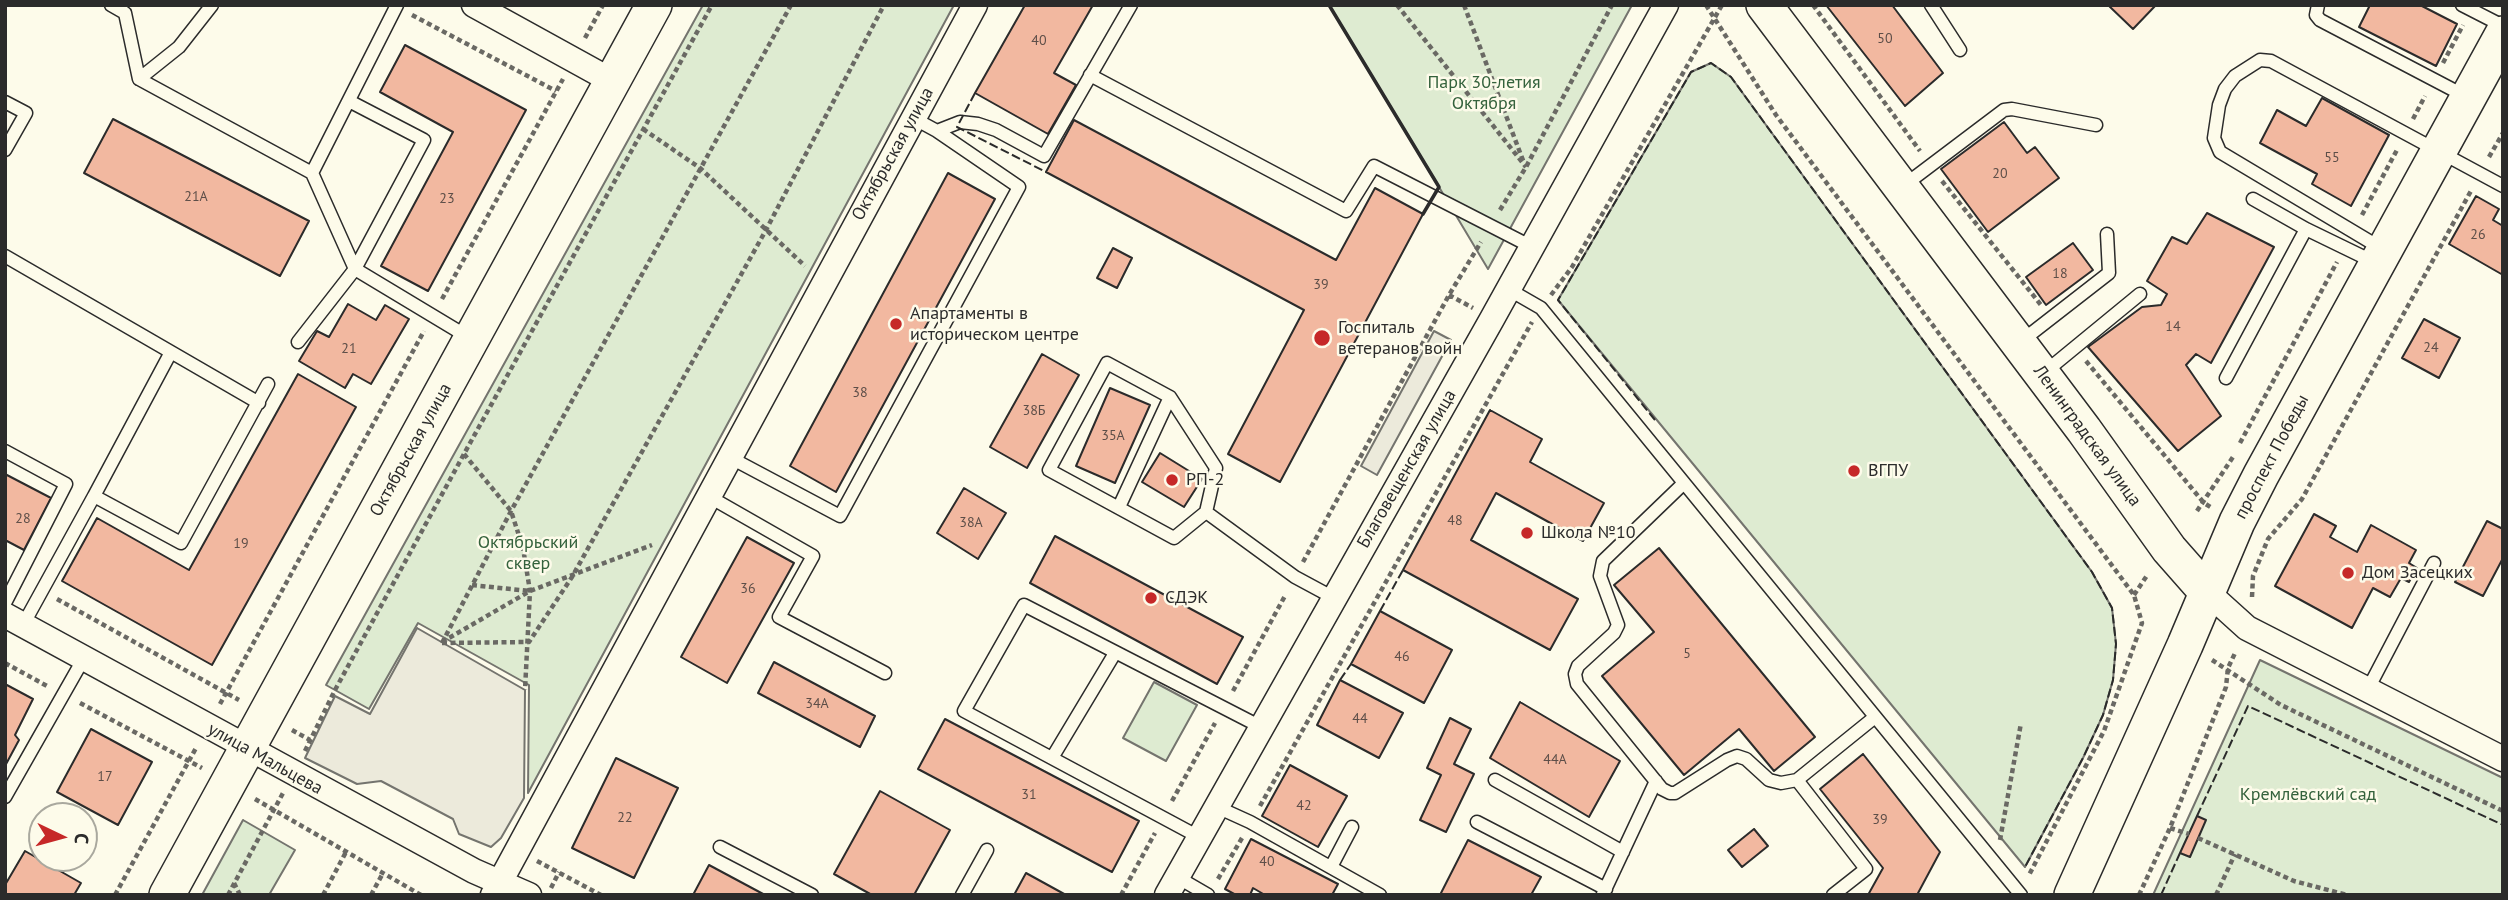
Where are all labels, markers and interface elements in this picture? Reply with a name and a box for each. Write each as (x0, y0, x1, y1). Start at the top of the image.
house number: 50 (1877, 31, 1893, 47)
house number: 40 (1031, 33, 1047, 49)
park label: Парк 30-летия Октября (1427, 72, 1541, 114)
street label: Октябрьская улица (847, 84, 939, 224)
house number: 55 (2324, 150, 2340, 166)
house number: 20 (1992, 166, 2008, 182)
house number: 21А (184, 189, 208, 205)
house number: 23 (439, 191, 455, 207)
house number: 26 (2470, 227, 2486, 243)
house number: 18 (2052, 266, 2068, 282)
house number: 39 (1313, 277, 1329, 293)
place label: Апартаменты в историческом центре (910, 303, 1079, 346)
marker: Апартаменты в историческом центре (888, 316, 904, 332)
place label: Госпиталь ветеранов войн (1338, 317, 1462, 360)
house number: 14 (2165, 319, 2181, 335)
marker: Госпиталь ветеранов войн (1312, 328, 1332, 348)
house number: 24 (2423, 340, 2439, 356)
house number: 21 (341, 341, 357, 357)
street label: Ленинградская улица (2028, 361, 2146, 511)
street label: Октябрьская улица (365, 380, 457, 520)
house number: 38 (852, 385, 868, 401)
street label: Благовещенская улица (1353, 386, 1461, 552)
street label: проспект Победы (2230, 391, 2314, 523)
house number: 38Б (1023, 403, 1045, 419)
house number: 35А (1101, 428, 1125, 444)
place label: ВГПУ (1868, 460, 1908, 482)
marker: ВГПУ (1846, 463, 1862, 479)
place label: РП-2 (1186, 469, 1224, 491)
marker: РП-2 (1164, 472, 1180, 488)
house number: 28 (15, 511, 31, 527)
house number: 48 (1447, 513, 1463, 529)
house number: 38А (959, 515, 983, 531)
place label: Школа №10 (1541, 522, 1636, 544)
marker: Школа №10 (1519, 525, 1535, 541)
park label: Октябрьский сквер (478, 532, 578, 574)
house number: 19 (233, 536, 249, 552)
place label: Дом Засецких (2362, 562, 2473, 584)
marker: Дом Засецких (2340, 565, 2356, 581)
house number: 36 (740, 581, 756, 597)
place label: СДЭК (1165, 587, 1208, 609)
marker: СДЭК (1143, 590, 1159, 606)
house number: 5 (1683, 646, 1691, 662)
house number: 46 (1394, 649, 1410, 665)
house number: 34А (805, 696, 829, 712)
house number: 44 (1352, 711, 1368, 727)
street label: улица Мальцева (204, 719, 326, 799)
house number: 44А (1543, 752, 1567, 768)
house number: 17 (97, 769, 113, 785)
park label: Кремлёвский сад (2240, 784, 2376, 806)
house number: 31 (1021, 787, 1037, 803)
house number: 42 (1296, 798, 1312, 814)
north arrow (28, 802, 98, 872)
house number: 22 (617, 810, 633, 826)
house number: 39 (1872, 812, 1888, 828)
text: С (70, 832, 94, 845)
house number: 40 (1259, 854, 1275, 870)

